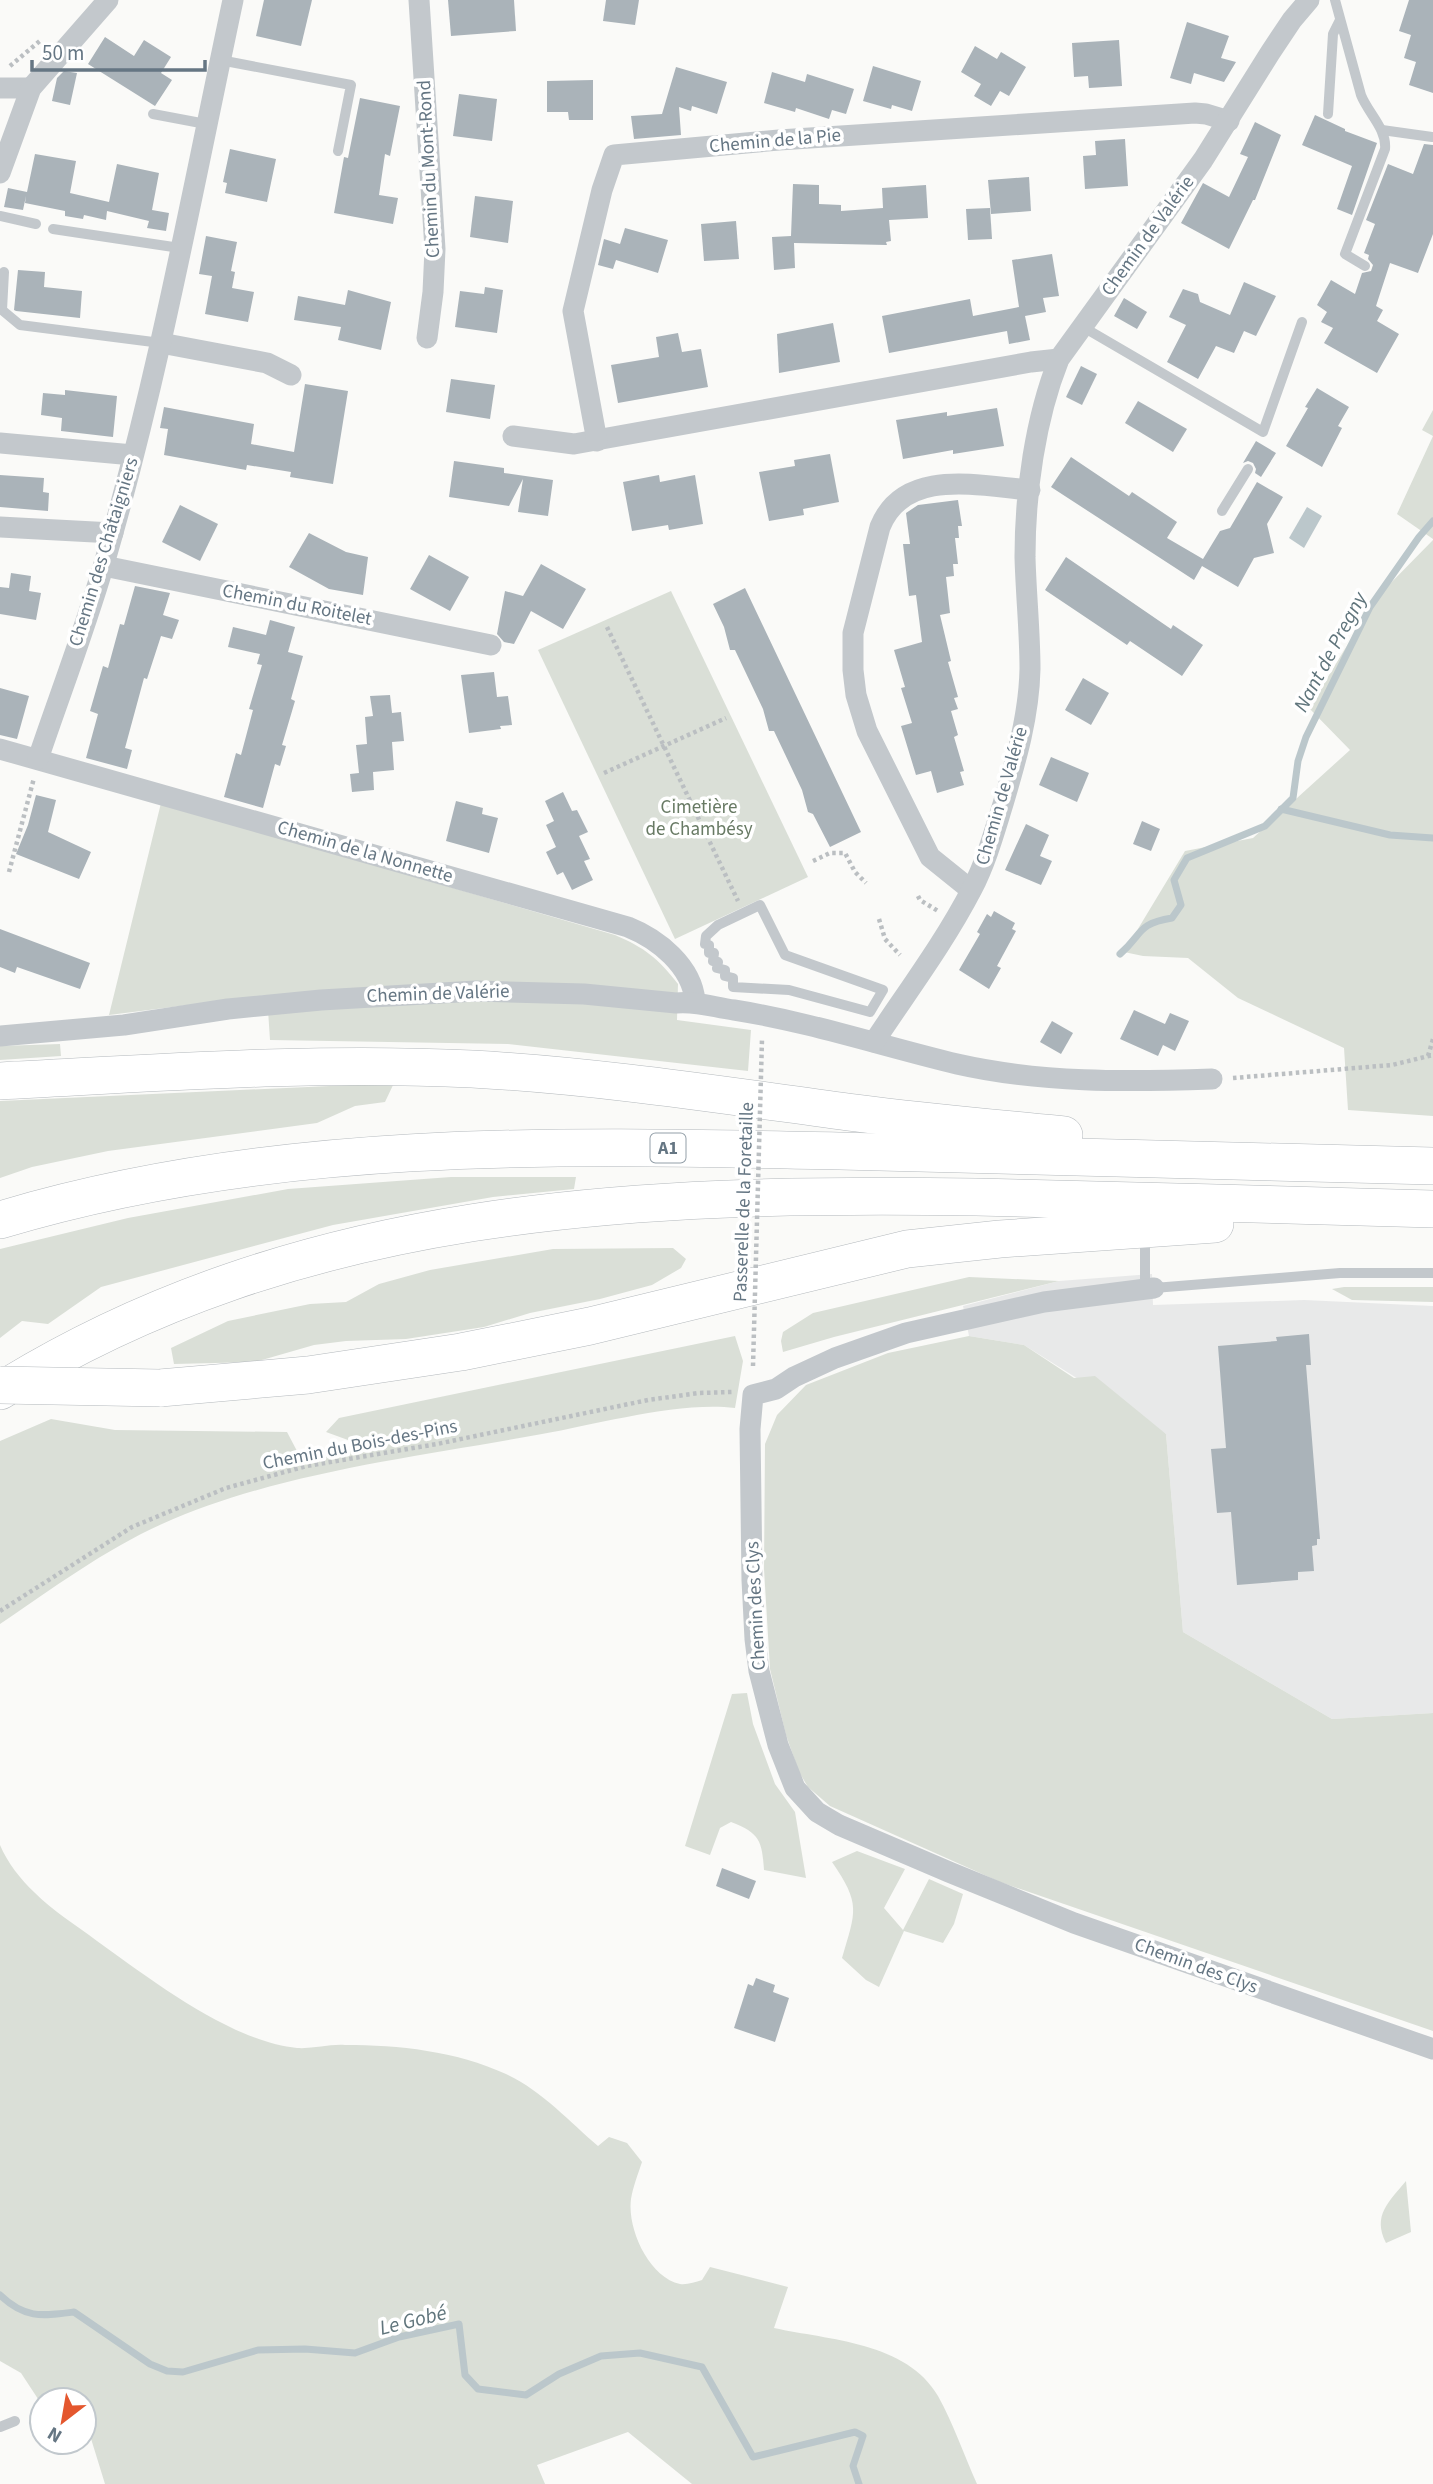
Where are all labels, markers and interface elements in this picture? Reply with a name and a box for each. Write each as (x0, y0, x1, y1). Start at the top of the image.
scale bar (32, 28, 205, 72)
text: 50 m (42, 38, 84, 68)
street label: Chemin du Mont-Rond (411, 79, 447, 259)
street label: Chemin de la Pie (708, 122, 842, 160)
street label: Chemin de Valérie (1095, 170, 1201, 302)
street label: Chemin des Châtaigniers (62, 454, 146, 650)
street label: Chemin du Roitelet (220, 577, 375, 633)
water label: Nant de Pregny (1286, 585, 1375, 717)
street label: Chemin de Valérie (969, 724, 1035, 868)
park label: Cimetière de Chambésy (645, 794, 753, 843)
street label: Chemin de la Nonnette (274, 814, 456, 890)
street label: Chemin de Valérie (366, 978, 510, 1010)
street label: Passerelle de la Foretaille (727, 1102, 761, 1302)
road number: A1 (650, 1134, 686, 1162)
street label: Chemin du Bois-des-Pins (260, 1413, 460, 1477)
street label: Chemin des Clys (739, 1541, 773, 1671)
street label: Chemin des Clys (1131, 1931, 1261, 2001)
water label: Le Gobé (376, 2297, 451, 2343)
north arrow (28, 2386, 98, 2456)
text: N (43, 2419, 67, 2449)

